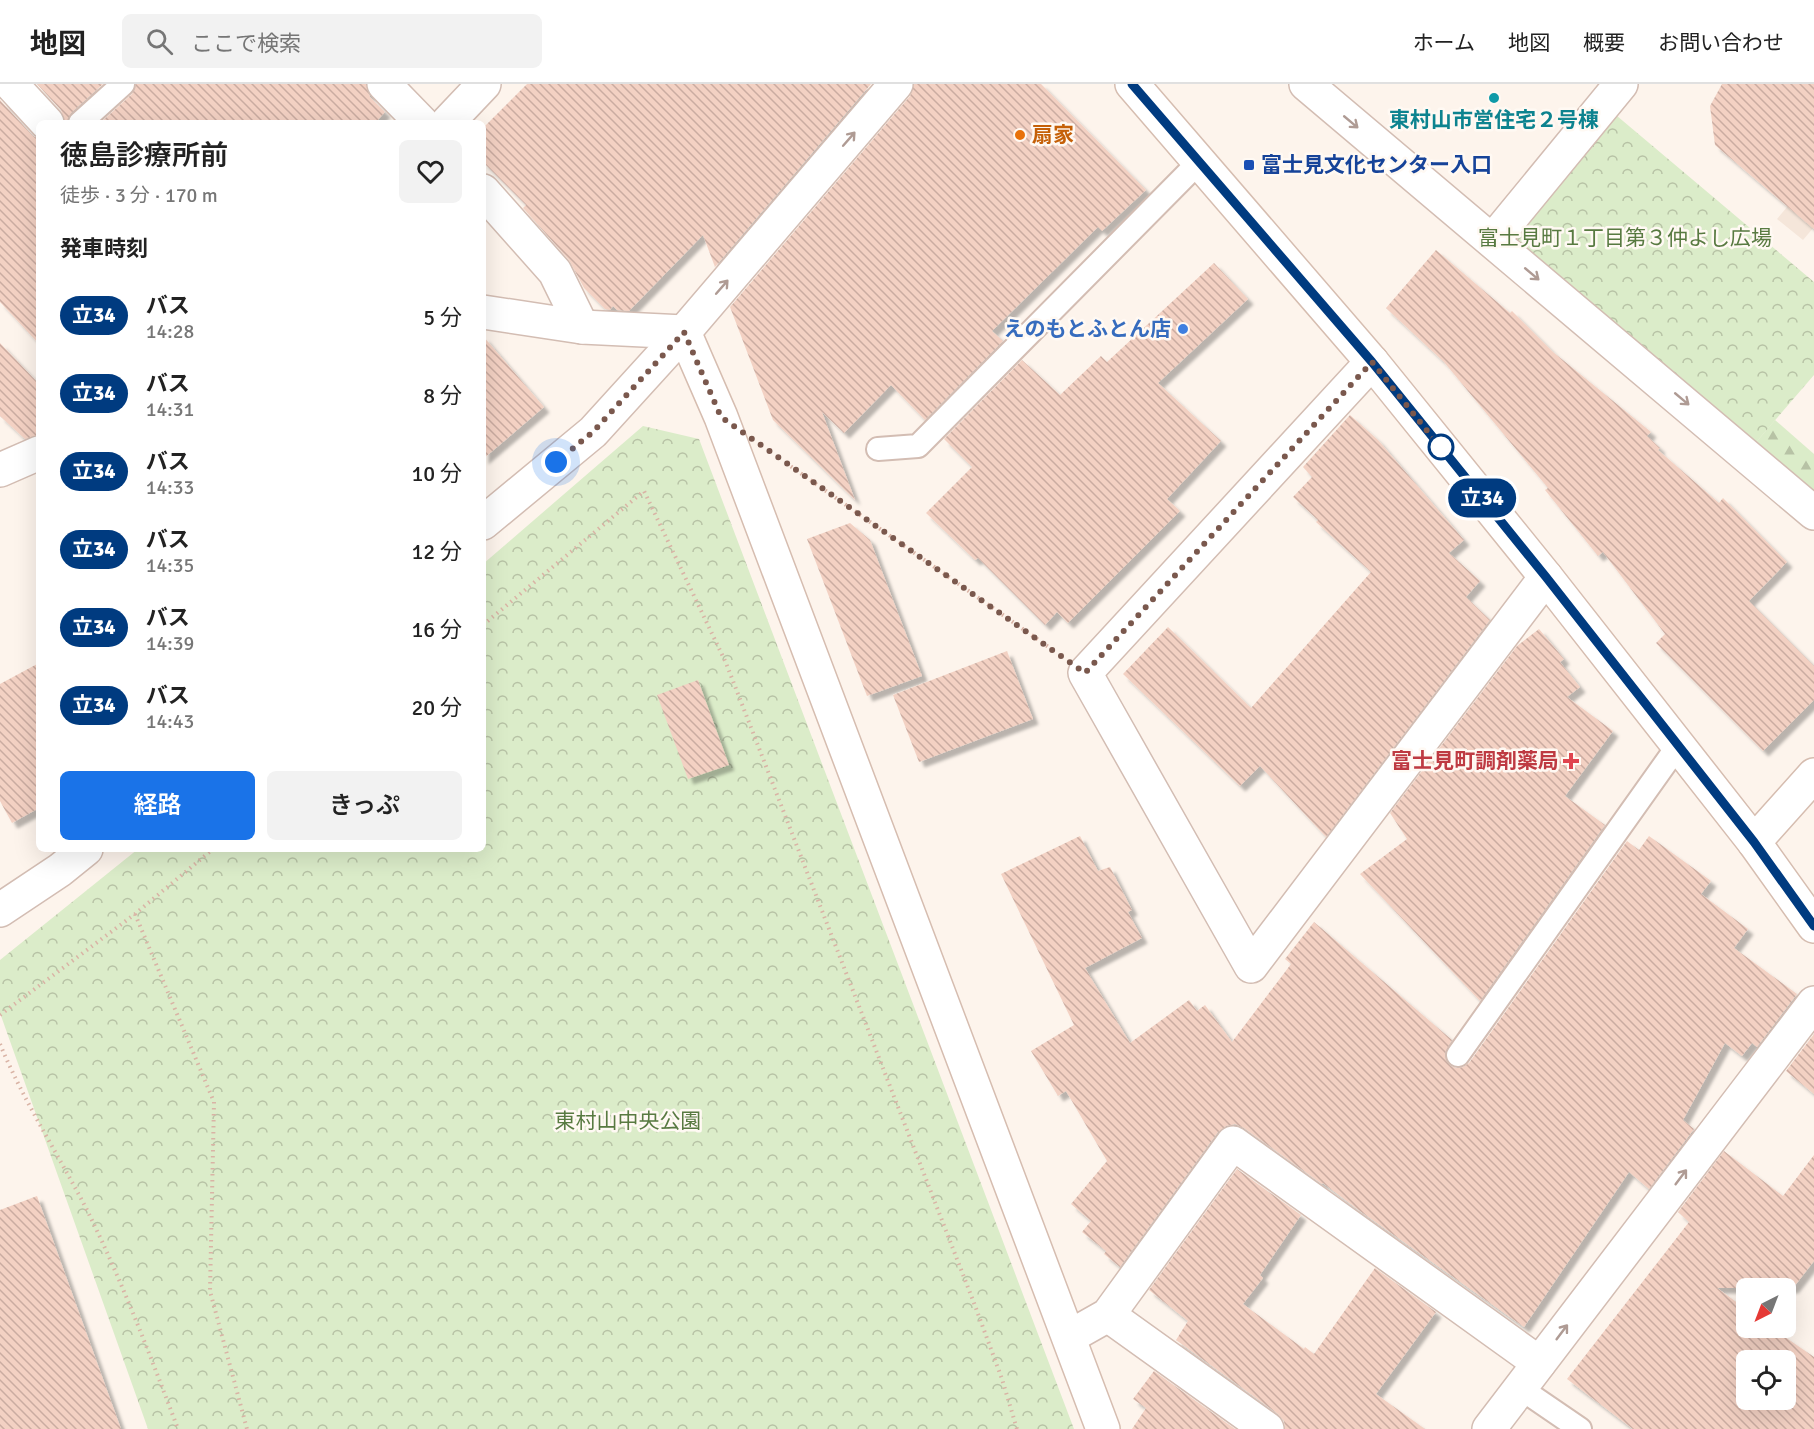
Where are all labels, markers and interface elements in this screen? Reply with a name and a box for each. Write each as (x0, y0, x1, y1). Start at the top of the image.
search box (122, 14, 542, 68)
icon: search (143, 25, 176, 58)
text: 地図 (30, 27, 86, 61)
text: ここで検索 (191, 30, 301, 57)
text: ホーム (1413, 30, 1475, 56)
text: 地図 (1508, 30, 1550, 56)
text: 概要 (1583, 30, 1625, 56)
text: お問い合わせ (1658, 30, 1784, 56)
marker: 東村山市営住宅２号棟 (1487, 91, 1501, 105)
place label: 東村山市営住宅２号棟 (1389, 107, 1599, 133)
one-way arrow (1343, 115, 1359, 128)
place label: 扇家 (1032, 122, 1074, 148)
marker: 扇家 (1013, 128, 1027, 142)
one-way arrow (842, 132, 856, 147)
text: 徳島診療所前 (60, 139, 228, 173)
button: heart (399, 140, 462, 203)
place label: 富士見文化センター入口 (1261, 152, 1492, 178)
marker: 富士見文化センター入口 (1242, 158, 1256, 172)
text: 徒歩 · 3 分 · 170 m (60, 183, 218, 208)
park label: 富士見町１丁目第３仲よし広場 (1478, 225, 1772, 251)
text: 発車時刻 (60, 235, 148, 262)
one-way arrow (1524, 267, 1540, 280)
one-way arrow (715, 280, 729, 295)
text: バス (146, 292, 190, 319)
text: 立34 (72, 302, 116, 328)
text: 5 分 (423, 304, 462, 331)
place label: えのもとふとん店 (1003, 316, 1171, 342)
text: 14:28 (146, 319, 194, 344)
marker: えのもとふとん店 (1176, 322, 1190, 336)
text: バス (146, 370, 190, 397)
text: 立34 (72, 380, 116, 406)
text: 8 分 (423, 382, 462, 409)
one-way arrow (1673, 393, 1689, 406)
text: 14:31 (146, 397, 194, 422)
unlabelled marker (1428, 434, 1454, 460)
your location (541, 447, 571, 477)
text: バス (146, 448, 190, 475)
text: 立34 (72, 458, 116, 484)
text: 10 分 (411, 460, 462, 487)
text: 14:33 (146, 475, 194, 500)
line badge: 立34 (1448, 478, 1516, 518)
text: 立34 (1460, 485, 1504, 511)
text: バス (146, 526, 190, 553)
text: 立34 (72, 536, 116, 562)
text: 12 分 (411, 538, 462, 565)
text: 14:35 (146, 553, 194, 578)
text: バス (146, 604, 190, 631)
text: 立34 (72, 614, 116, 640)
text: 16 分 (411, 616, 462, 643)
text: 14:39 (146, 631, 194, 656)
text: バス (146, 682, 190, 709)
text: 立34 (72, 692, 116, 718)
text: 20 分 (411, 694, 462, 721)
text: 14:43 (146, 709, 194, 734)
place label: 富士見町調剤薬局 (1391, 748, 1559, 774)
marker: 富士見町調剤薬局 (1564, 754, 1578, 768)
button: 経路 (60, 771, 255, 840)
button: きっぷ (267, 771, 462, 840)
park label: 東村山中央公園 (555, 1108, 702, 1134)
one-way arrow (1674, 1170, 1687, 1186)
north arrow (1736, 1278, 1796, 1338)
map controls (1736, 1278, 1796, 1410)
one-way arrow (1556, 1325, 1569, 1341)
button: locate (1736, 1350, 1796, 1410)

